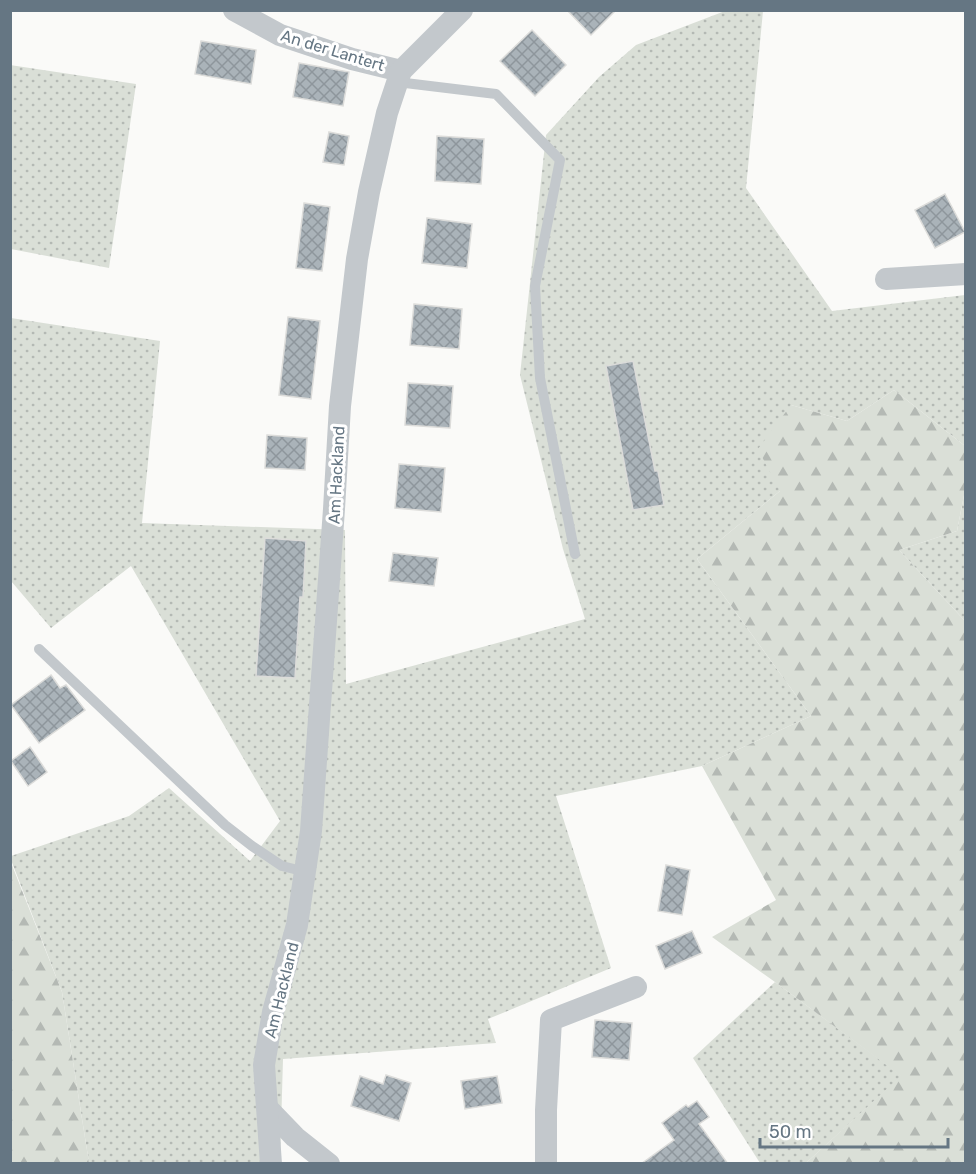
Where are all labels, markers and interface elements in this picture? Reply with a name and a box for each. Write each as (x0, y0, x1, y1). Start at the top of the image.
street label: An der Lantert (279, 26, 387, 75)
street label: Am Hackland (324, 426, 349, 525)
street label: Am Hackland (260, 940, 303, 1040)
scale bar (760, 1111, 948, 1149)
text: 50 m (769, 1121, 812, 1143)

